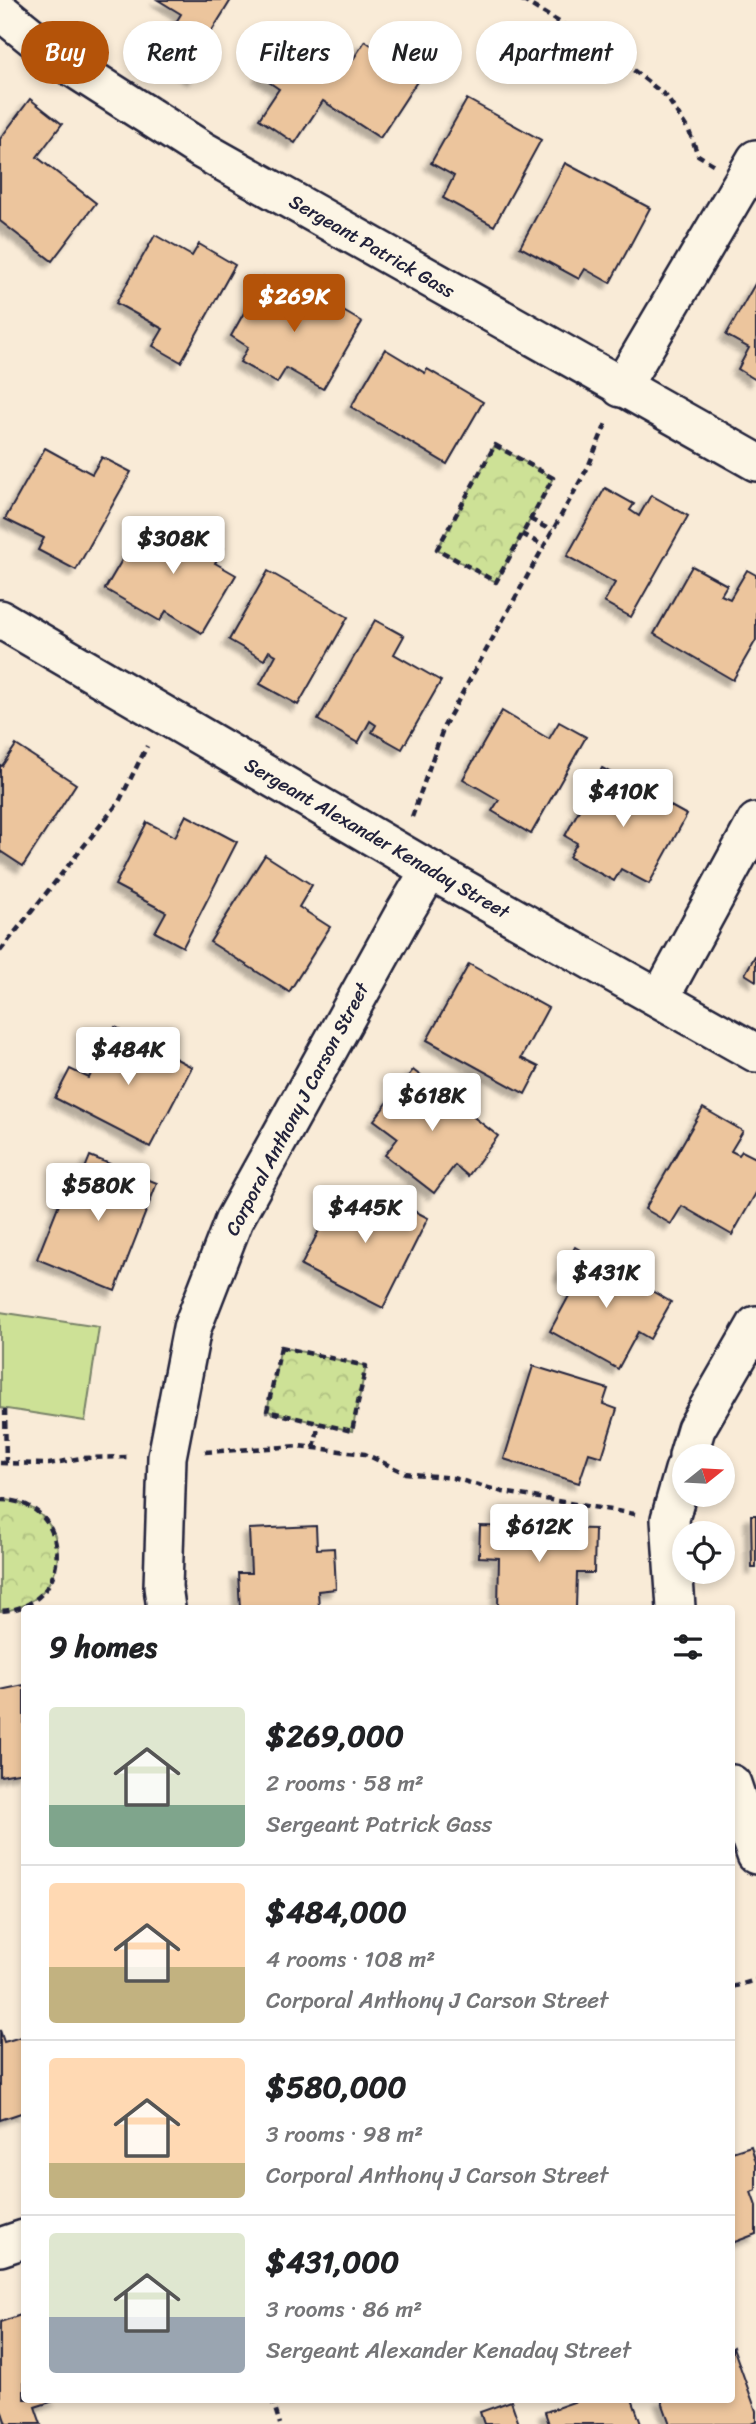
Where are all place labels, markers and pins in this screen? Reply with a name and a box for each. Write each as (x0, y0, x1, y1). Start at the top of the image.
pin: $269K (245, 274, 343, 334)
pin: $308K (124, 516, 222, 576)
pin: $410K (574, 770, 672, 829)
pin: $484K (79, 1028, 177, 1087)
pin: $618K (383, 1074, 481, 1133)
pin: $580K (49, 1164, 147, 1223)
pin: $445K (316, 1186, 414, 1245)
pin: $431K (557, 1250, 655, 1310)
pin: $612K (490, 1504, 588, 1564)

